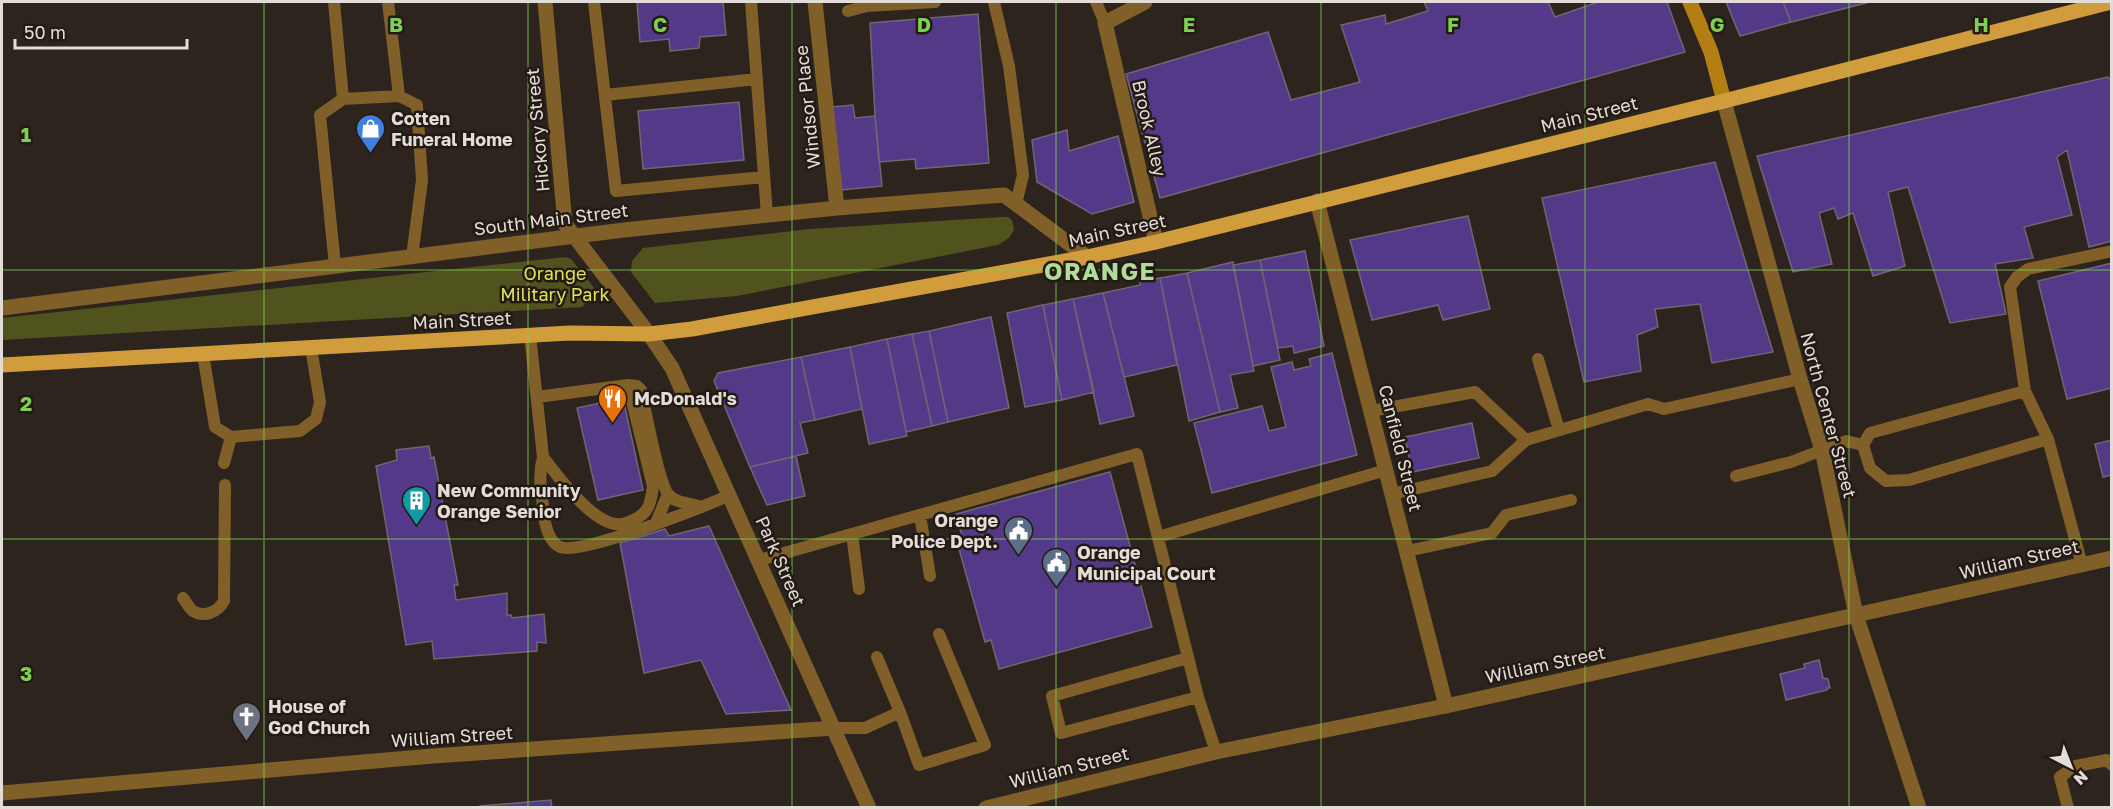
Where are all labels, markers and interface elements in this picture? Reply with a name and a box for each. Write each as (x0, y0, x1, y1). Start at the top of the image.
scale bar (15, 12, 188, 50)
text: B (389, 12, 403, 36)
text: C (653, 12, 667, 36)
text: D (917, 12, 931, 36)
text: E (1183, 12, 1195, 36)
text: F (1447, 12, 1459, 36)
text: G (1710, 12, 1724, 36)
text: H (1973, 12, 1989, 36)
text: 50 m (24, 21, 66, 43)
street label: Windsor Place (790, 44, 824, 170)
street label: Hickory Street (521, 67, 553, 193)
street label: Brook Alley (1128, 78, 1172, 178)
street label: Main Street (1538, 91, 1640, 137)
place label: Cotten Funeral Home (391, 107, 513, 150)
shop icon: Cotten Funeral Home (354, 112, 386, 154)
text: 1 (21, 122, 31, 146)
street label: South Main Street (473, 199, 629, 239)
street label: Main Street (1066, 209, 1168, 251)
district label: ORANGE (1044, 256, 1156, 285)
park label: Orange Military Park (500, 262, 610, 305)
street label: Main Street (412, 306, 512, 334)
street label: North Center Street (1796, 330, 1862, 500)
restaurant icon: McDonald's (597, 382, 629, 424)
street label: Canfield Street (1375, 382, 1427, 514)
place label: McDonald's (634, 387, 737, 409)
text: 2 (20, 391, 32, 415)
place label: New Community Orange Senior (437, 479, 581, 522)
building icon: New Community Orange Senior (400, 484, 432, 526)
place label: Orange Police Dept. (891, 509, 998, 552)
street label: Park Street (751, 512, 811, 610)
public building icon: Orange Police Dept. (1003, 514, 1035, 556)
street label: William Street (1957, 535, 2081, 583)
place label: Orange Municipal Court (1077, 541, 1216, 584)
public building icon: Orange Municipal Court (1040, 546, 1072, 588)
street label: William Street (1483, 641, 1607, 687)
text: 3 (20, 661, 32, 685)
place label: House of God Church (268, 695, 370, 738)
church icon: House of God Church (231, 700, 263, 742)
street label: William Street (390, 721, 514, 751)
north arrow (2041, 737, 2101, 797)
street label: William Street (1007, 742, 1131, 792)
text: N (2070, 767, 2092, 790)

